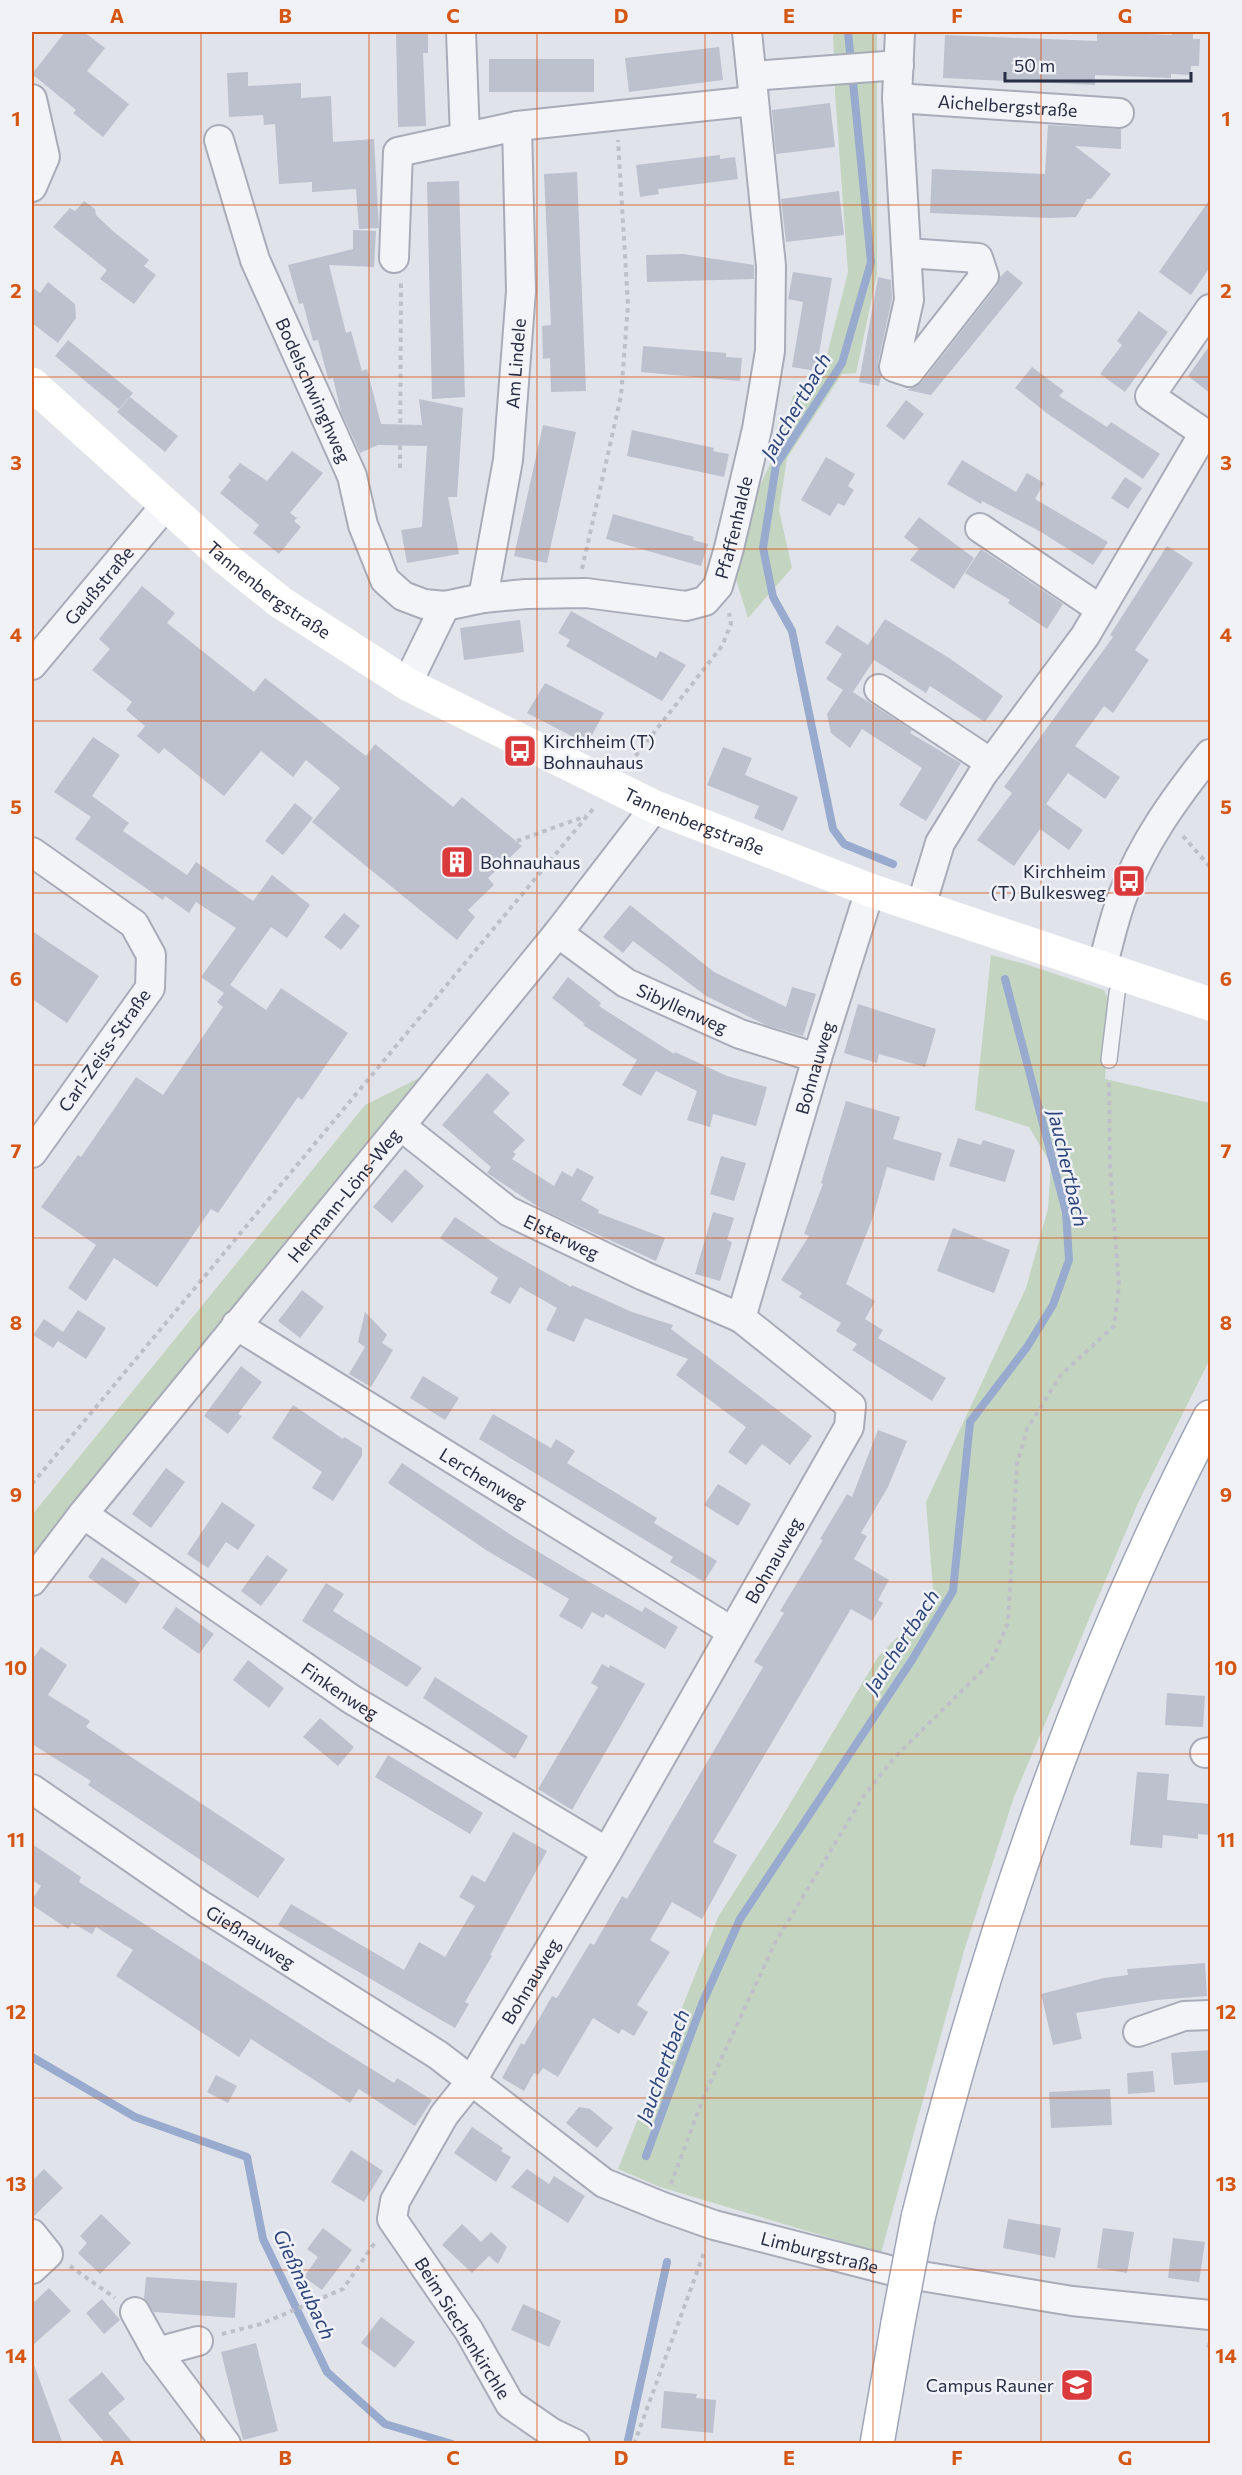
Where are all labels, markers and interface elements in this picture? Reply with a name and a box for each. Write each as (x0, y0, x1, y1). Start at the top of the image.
text: A (110, 3, 124, 27)
text: B (278, 3, 292, 27)
text: C (446, 3, 460, 27)
text: D (614, 3, 628, 27)
text: E (783, 3, 795, 27)
text: F (951, 3, 963, 27)
text: G (1118, 3, 1132, 27)
scale bar (1005, 45, 1191, 83)
text: 50 m (1014, 54, 1055, 76)
street label: Aichelbergstraße (937, 90, 1078, 121)
text: 1 (11, 106, 21, 130)
text: 1 (1221, 106, 1231, 130)
text: 2 (10, 278, 22, 302)
text: 2 (1220, 278, 1232, 302)
street label: Bodelschwinghweg (271, 314, 356, 466)
street label: Am Lindele (501, 317, 530, 410)
water label: Jauchertbach (754, 348, 835, 465)
text: 3 (10, 450, 22, 474)
text: 3 (1220, 450, 1232, 474)
street label: Pfaffenhalde (710, 474, 757, 581)
street label: Tannenbergstraße (202, 536, 335, 643)
street label: Gaußstraße (59, 541, 138, 629)
text: 4 (10, 622, 22, 646)
text: 4 (1220, 622, 1232, 646)
place label: Kirchheim (T) Bohnauhaus (543, 730, 655, 773)
bus stop icon: Kirchheim (T) Bohnauhaus (502, 733, 538, 769)
street label: Tannenbergstraße (621, 782, 768, 859)
text: 5 (10, 794, 22, 818)
text: 5 (1220, 794, 1232, 818)
building icon: Bohnauhaus (439, 844, 475, 880)
place label: Bohnauhaus (480, 851, 580, 873)
place label: Kirchheim (T) Bulkesweg (991, 860, 1106, 903)
bus stop icon: Kirchheim (T) Bulkesweg (1111, 863, 1147, 899)
text: 6 (10, 966, 22, 990)
text: 6 (1220, 966, 1232, 990)
street label: Sibyllenweg (633, 978, 731, 1038)
street label: Carl-Zeiss-Straße (53, 984, 155, 1116)
street label: Bohnauweg (790, 1018, 839, 1117)
water label: Jauchertbach (1043, 1105, 1094, 1229)
street label: Hermann-Löns-Weg (283, 1124, 405, 1267)
text: 7 (11, 1138, 22, 1162)
text: 7 (1221, 1138, 1232, 1162)
street label: Elsterweg (520, 1209, 603, 1264)
text: 8 (10, 1310, 22, 1334)
text: 8 (1220, 1310, 1232, 1334)
street label: Lerchenweg (436, 1443, 532, 1514)
text: 9 (10, 1482, 22, 1506)
text: 9 (1220, 1482, 1232, 1506)
street label: Bohnauweg (740, 1513, 807, 1607)
water label: Jauchertbach (857, 1584, 944, 1699)
text: 10 (5, 1655, 27, 1679)
text: 10 (1215, 1655, 1237, 1679)
street label: Finkenweg (297, 1657, 383, 1724)
text: 11 (7, 1827, 25, 1851)
text: 11 (1217, 1827, 1235, 1851)
street label: Gießnauweg (202, 1900, 300, 1973)
street label: Bohnauweg (497, 1934, 564, 2028)
text: 12 (6, 1999, 26, 2023)
text: 12 (1216, 1999, 1236, 2023)
water label: Jauchertbach (630, 2006, 694, 2128)
text: 13 (6, 2171, 26, 2195)
text: 13 (1216, 2171, 1236, 2195)
water label: Gießnaubach (269, 2225, 341, 2343)
street label: Limburgstraße (758, 2226, 881, 2278)
street label: Beim Siechenkirchle (410, 2253, 516, 2403)
text: 14 (5, 2343, 27, 2367)
text: 14 (1215, 2343, 1237, 2367)
school or university icon: Campus Rauner (1059, 2367, 1095, 2403)
place label: Campus Rauner (926, 2374, 1054, 2396)
text: A (110, 2445, 124, 2469)
text: B (278, 2445, 292, 2469)
text: C (446, 2445, 460, 2469)
text: D (614, 2445, 628, 2469)
text: E (783, 2445, 795, 2469)
text: F (951, 2445, 963, 2469)
text: G (1118, 2445, 1132, 2469)

